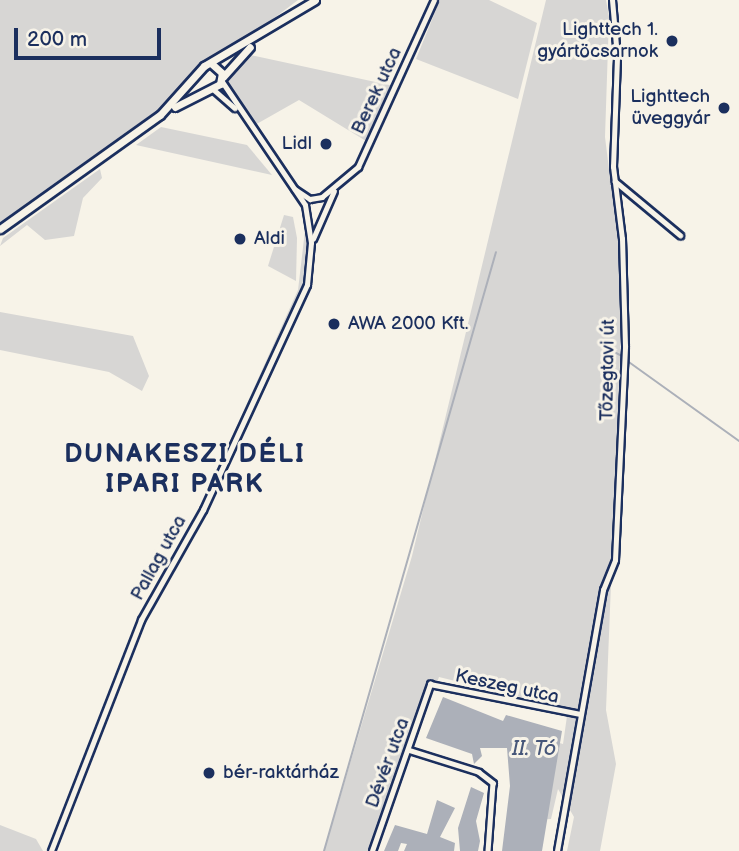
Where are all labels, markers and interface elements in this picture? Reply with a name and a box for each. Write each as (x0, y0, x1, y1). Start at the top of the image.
scale bar (18, 14, 164, 58)
place label: Lighttech 1. gyártöcsarnok (537, 19, 658, 63)
text: 200 m (27, 27, 87, 52)
marker: Lighttech 1. gyártöcsarnok (664, 33, 680, 49)
street label: Berek utca (347, 44, 407, 138)
place label: Lighttech üveggyár (630, 86, 710, 130)
marker: Lighttech üveggyár (716, 100, 732, 116)
place label: Lidl (282, 133, 312, 155)
marker: Lidl (318, 136, 334, 152)
place label: Aldi (254, 228, 285, 250)
marker: Aldi (232, 231, 248, 247)
place label: AWA 2000 Kft. (348, 313, 469, 335)
marker: AWA 2000 Kft. (326, 316, 342, 332)
street label: Tőzegtavi út (596, 319, 620, 421)
district label: DUNAKESZI DÉLI IPARI PARK (66, 439, 304, 500)
street label: Pallag utca (126, 511, 192, 605)
street label: Keszeg utca (453, 665, 561, 709)
street label: Dévér utca (361, 715, 415, 811)
water label: II. Tó (512, 736, 556, 762)
place label: bér-raktárház (223, 762, 339, 784)
marker: bér-raktárház (201, 765, 217, 781)

